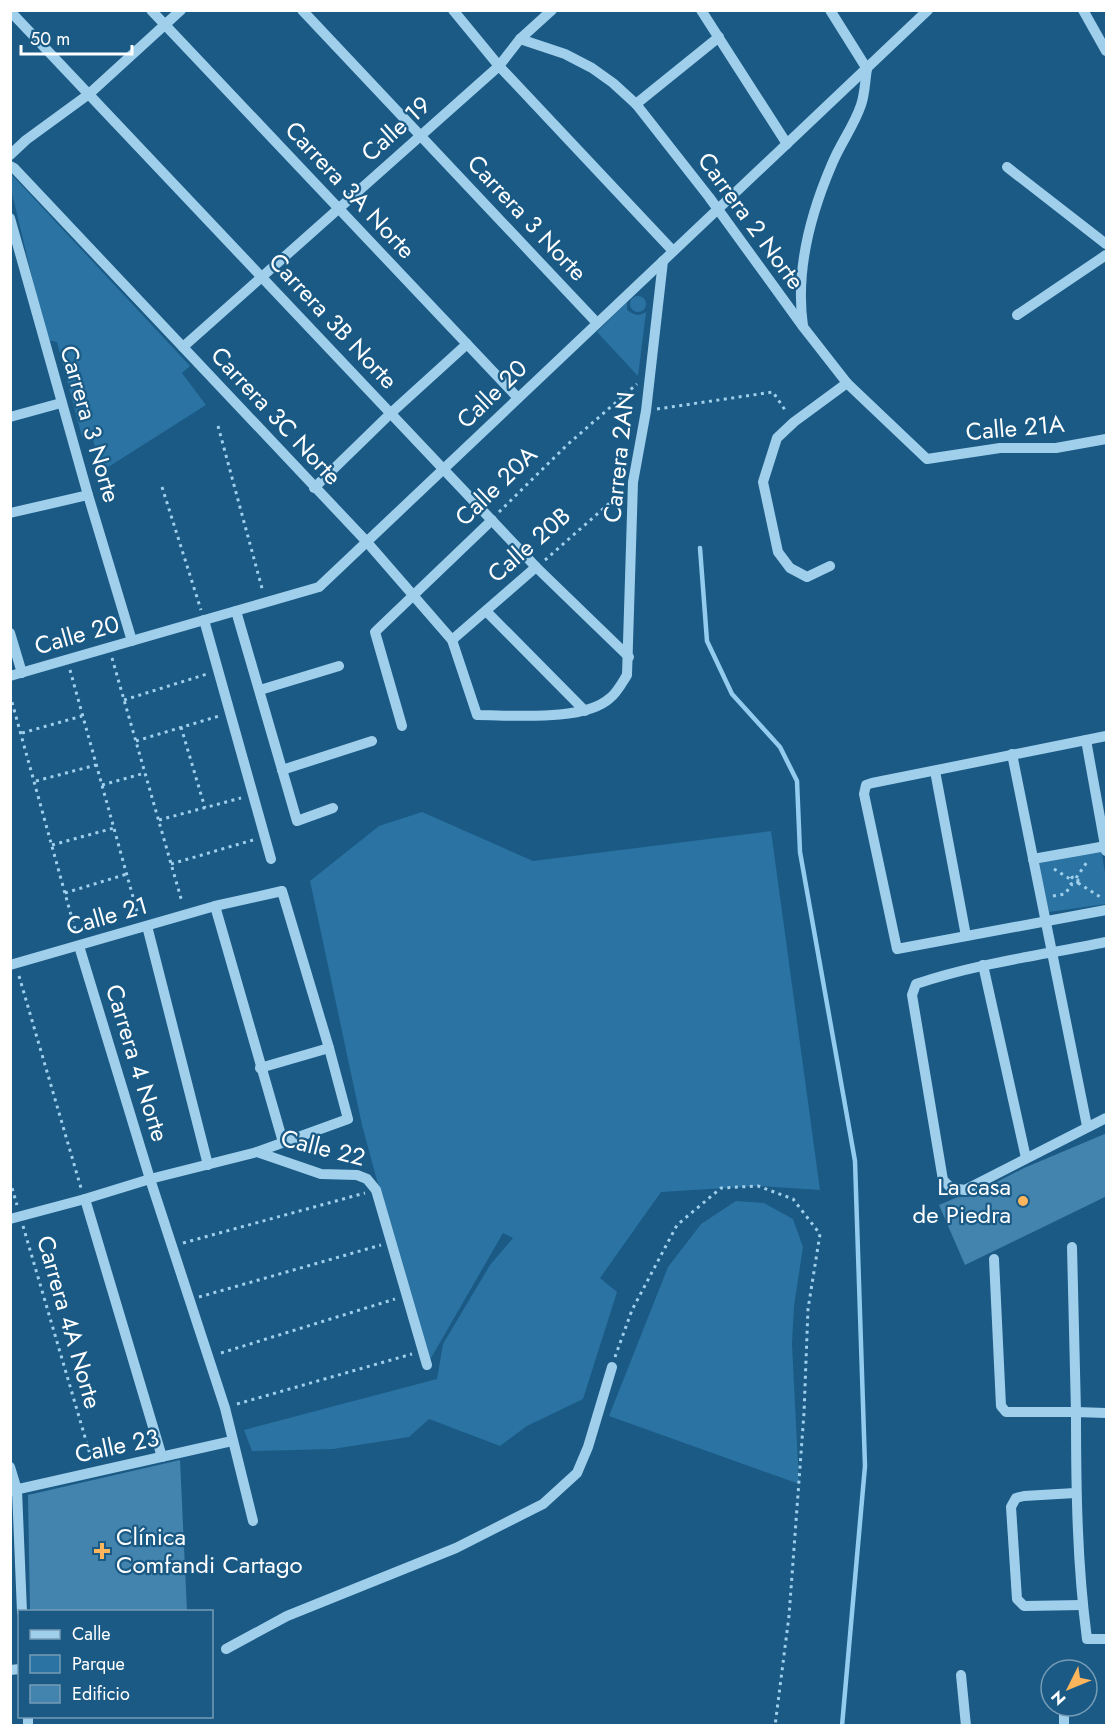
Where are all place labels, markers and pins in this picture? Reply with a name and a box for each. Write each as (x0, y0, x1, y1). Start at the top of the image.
place label: La casa de Piedra (913, 1169, 1011, 1232)
marker: La casa de Piedra (1016, 1194, 1030, 1208)
place label: Clínica Comfandi Cartago (116, 1519, 303, 1582)
marker: Clínica Comfandi Cartago (93, 1542, 111, 1560)

